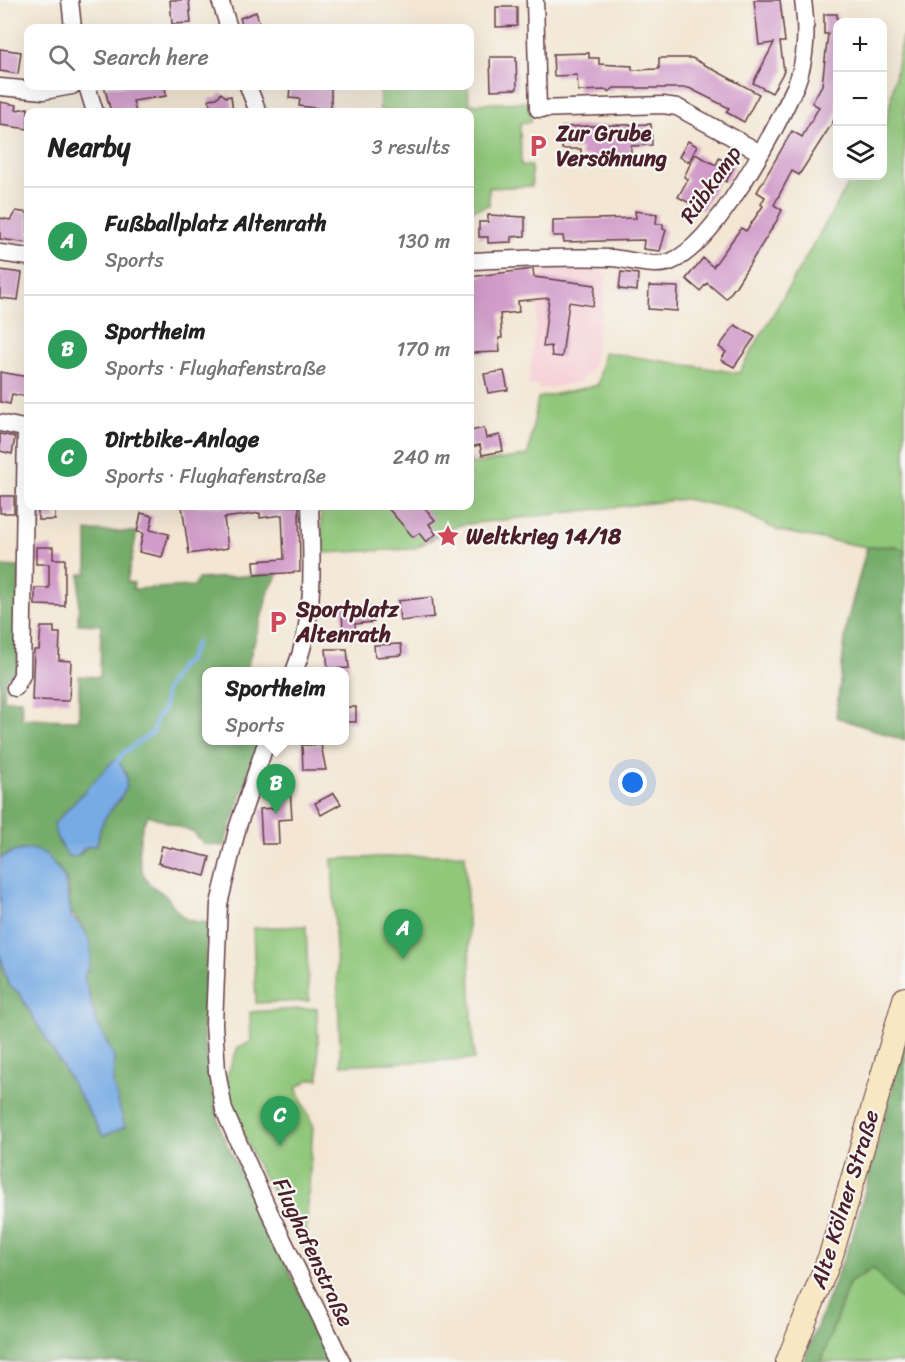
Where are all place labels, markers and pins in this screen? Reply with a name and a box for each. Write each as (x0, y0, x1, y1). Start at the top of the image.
place label: Zur Grube Versöhnung (555, 114, 667, 178)
parking icon: Zur Grube Versöhnung (525, 133, 551, 159)
place label: Weltkrieg 14/18 (466, 517, 622, 556)
place icon: Weltkrieg 14/18 (435, 523, 461, 549)
place label: Sportplatz Altenrath (295, 590, 400, 654)
parking icon: Sportplatz Altenrath (265, 609, 291, 635)
pin: B (256, 764, 296, 814)
pin: A (384, 910, 422, 959)
pin: C (260, 1096, 300, 1146)

